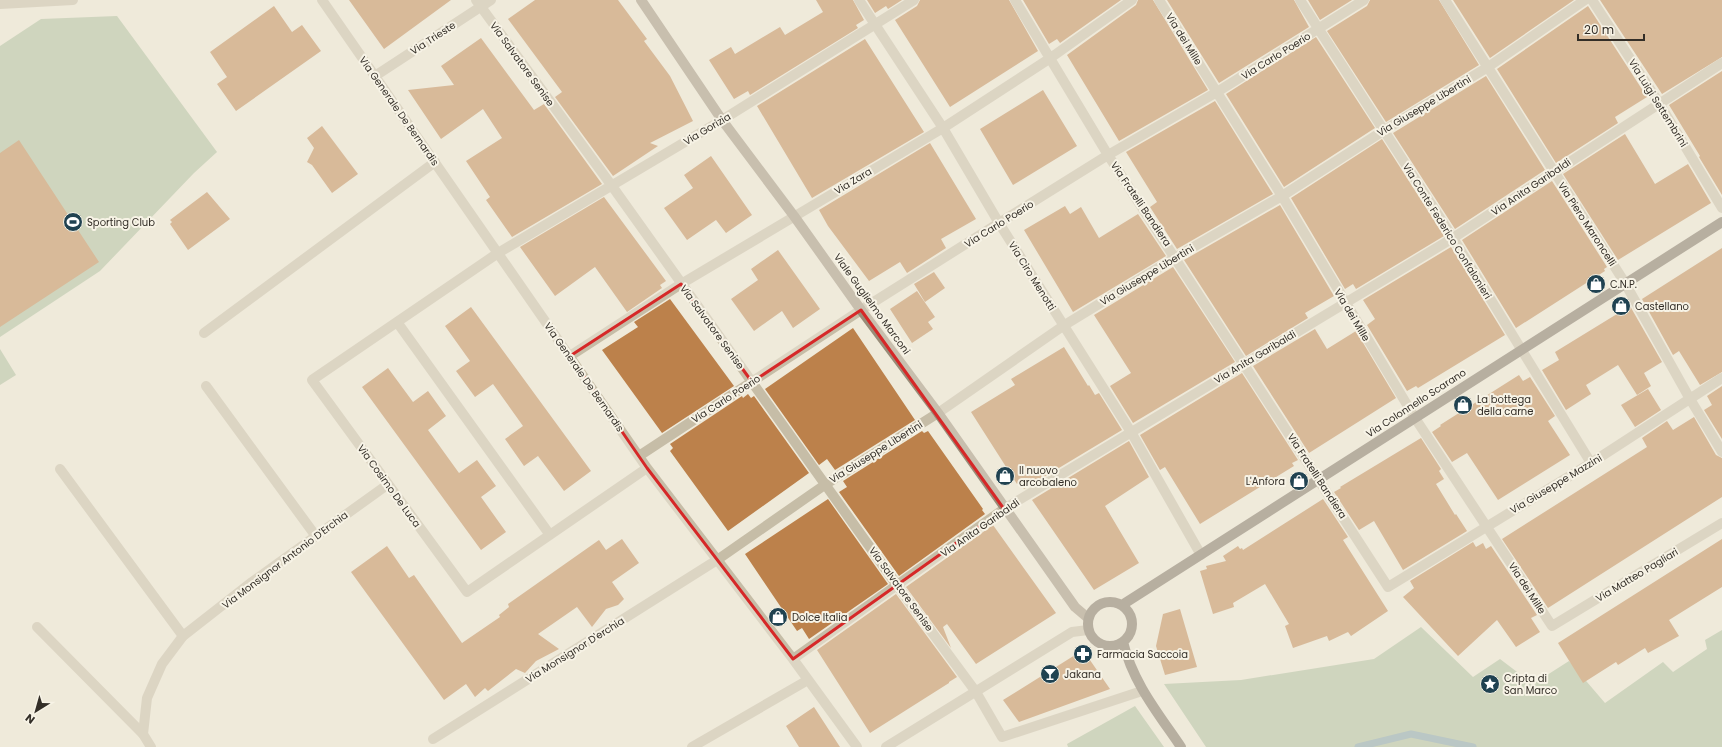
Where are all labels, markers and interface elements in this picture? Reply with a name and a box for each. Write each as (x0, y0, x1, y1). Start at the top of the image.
street label: Via dei Mille (1162, 10, 1206, 68)
scale bar (1578, 16, 1644, 42)
street label: Via Trieste (407, 18, 459, 58)
street label: Via Salvatore Senise (486, 19, 558, 109)
text: 20 m (1584, 21, 1614, 38)
street label: Via Carlo Poerio (1238, 29, 1314, 83)
street label: Via Generale De Bernardis (355, 53, 443, 169)
street label: Via Luigi Settembrini (1625, 56, 1691, 150)
street label: Via Giuseppe Libertini (1374, 72, 1474, 140)
street label: Via Gorizia (681, 109, 733, 149)
street label: Via Anita Garibaldi (1488, 155, 1574, 219)
street label: Via Fratelli Bandiera (1107, 159, 1175, 249)
street label: Via Conte Federico Confalonieri (1399, 160, 1495, 302)
street label: Via Zara (831, 164, 875, 198)
street label: Via Piero Maroncelli (1554, 179, 1620, 269)
street label: Via Carlo Poerio (961, 197, 1037, 251)
sports icon: Sporting Club (62, 211, 84, 233)
place label: Sporting Club (87, 215, 155, 230)
street label: Via Ciro Menotti (1005, 239, 1059, 313)
street label: Via Giuseppe Libertini (1097, 241, 1197, 309)
street label: Viale Guglielmo Marconi (830, 250, 914, 358)
shop icon: C.N.P. (1585, 273, 1607, 295)
place label: C.N.P. (1610, 277, 1637, 292)
street label: Via Salvatore Senise (676, 282, 748, 372)
street label: Via dei Mille (1330, 286, 1374, 344)
shop icon: Castellano (1610, 295, 1632, 317)
place label: Castellano (1635, 299, 1689, 314)
street label: Via Generale De Bernardis (540, 319, 628, 435)
street label: Via Anita Garibaldi (1211, 327, 1299, 387)
street label: Via Colonnello Scarano (1363, 365, 1469, 441)
street label: Via Carlo Poerio (689, 371, 763, 427)
place label: La bottega della carne (1477, 392, 1533, 419)
shop icon: La bottega della carne (1452, 394, 1474, 416)
street label: Via Giuseppe Libertini (826, 417, 926, 487)
street label: Via Fratelli Bandiera (1284, 430, 1350, 522)
street label: Via Cosimo De Luca (354, 441, 424, 531)
street label: Via Giuseppe Mazzini (1507, 451, 1605, 517)
place label: Il nuovo arcobaleno (1019, 463, 1077, 490)
shop icon: Il nuovo arcobaleno (994, 465, 1016, 487)
shop icon: L'Anfora (1288, 470, 1310, 492)
place label: L'Anfora (1246, 474, 1285, 489)
street label: Via Anita Garibaldi (938, 495, 1022, 561)
street label: Via Monsignor Antonio D'Erchia (219, 508, 351, 612)
street label: Via Salvatore Senise (865, 544, 937, 634)
street label: Via Matteo Pagliari (1593, 544, 1681, 606)
street label: Via dei Mille (1505, 559, 1549, 617)
shop icon: Dolce Italia (767, 606, 789, 628)
place label: Dolce Italia (792, 610, 847, 625)
street label: Via Monsignor D'erchia (523, 613, 627, 687)
pharmacy icon: Farmacia Saccoia (1072, 643, 1094, 665)
place label: Farmacia Saccoia (1097, 647, 1188, 662)
bar icon: Jakana (1039, 663, 1061, 685)
place label: Jakana (1064, 667, 1101, 682)
place label: Cripta di San Marco (1504, 671, 1557, 698)
place icon: Cripta di San Marco (1479, 673, 1501, 695)
north arrow (16, 691, 56, 731)
text: N (22, 710, 38, 728)

